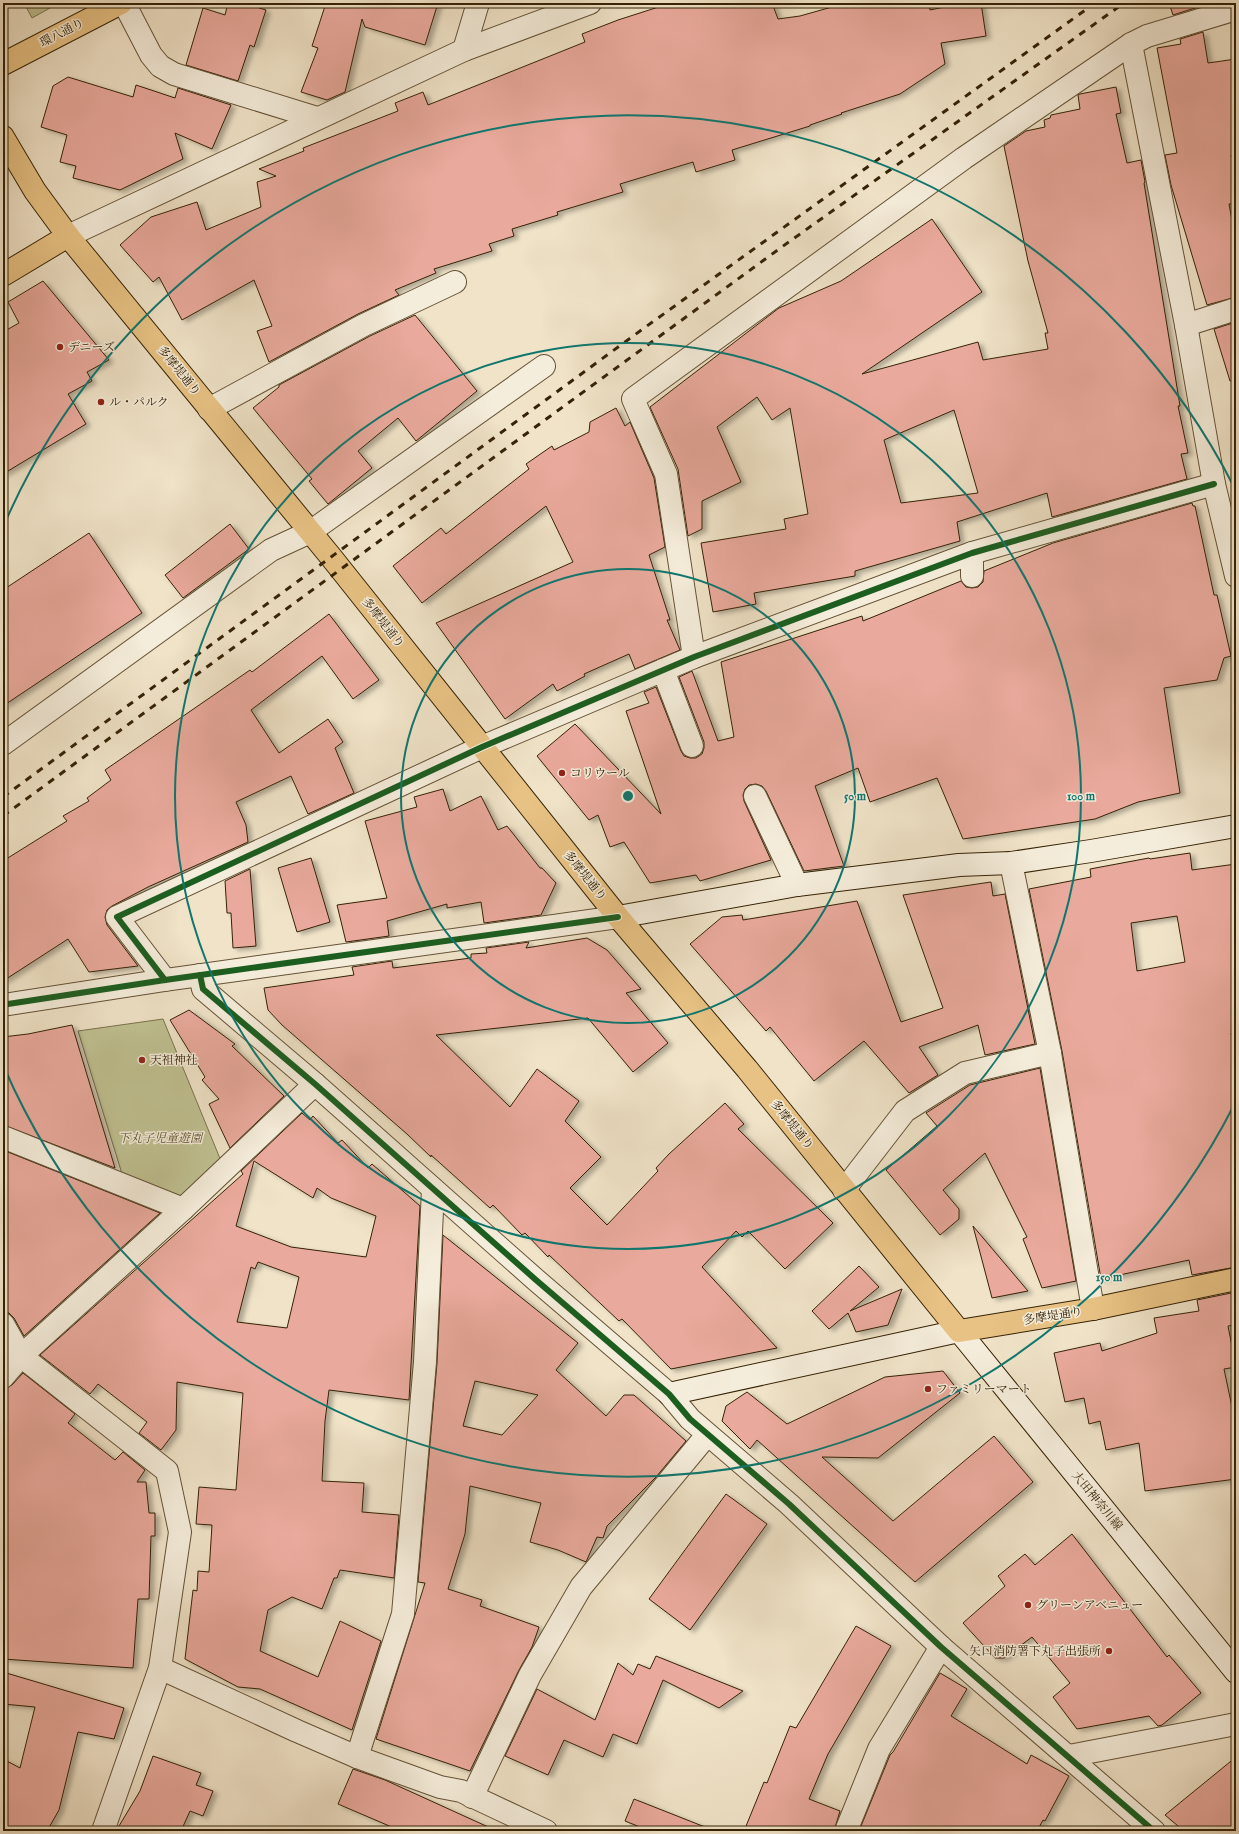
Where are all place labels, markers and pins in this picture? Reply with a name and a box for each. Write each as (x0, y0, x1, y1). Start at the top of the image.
place label: デニーズ (68, 340, 115, 355)
marker: デニーズ (55, 342, 65, 352)
place label: ル・パルク (109, 395, 169, 410)
marker: ル・パルク (96, 397, 106, 407)
place label: コリウール (570, 766, 630, 781)
marker: コリウール (557, 768, 567, 778)
centre of rings (621, 789, 635, 803)
place label: 天祖神社 (150, 1053, 198, 1068)
marker: 天祖神社 (137, 1055, 147, 1065)
place label: ファミリーマート (936, 1382, 1032, 1397)
marker: ファミリーマート (923, 1384, 933, 1394)
place label: グリーンアベニュー (1036, 1598, 1143, 1613)
marker: グリーンアベニュー (1023, 1600, 1033, 1610)
place label: 矢口消防署下丸子出張所 (969, 1644, 1101, 1659)
marker: 矢口消防署下丸子出張所 (1104, 1646, 1114, 1656)

